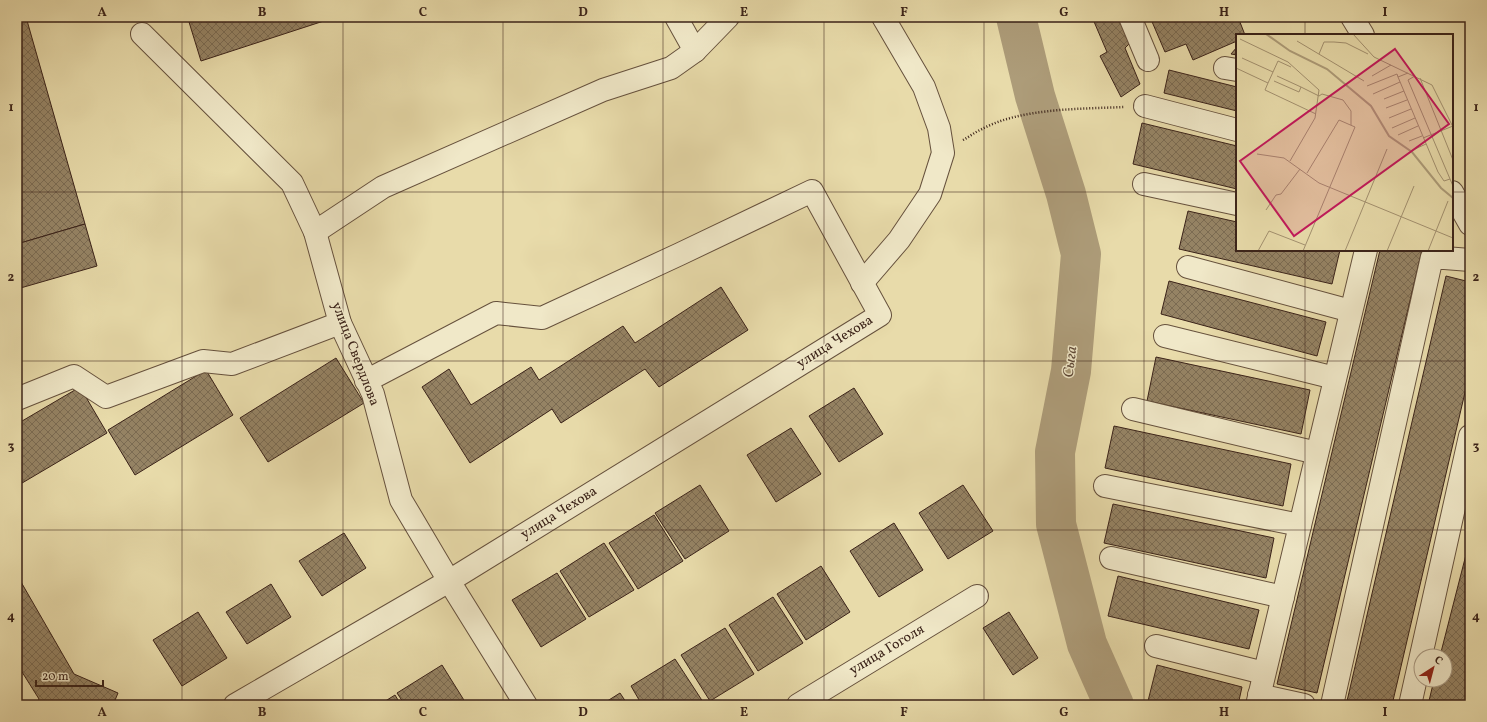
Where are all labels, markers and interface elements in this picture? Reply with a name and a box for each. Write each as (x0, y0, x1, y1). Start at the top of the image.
text: A (97, 4, 107, 22)
text: B (258, 4, 267, 22)
text: C (419, 4, 427, 22)
text: D (578, 4, 588, 22)
text: E (740, 4, 748, 22)
text: F (900, 4, 908, 22)
text: G (1059, 4, 1069, 22)
text: H (1219, 4, 1229, 22)
text: I (1383, 4, 1388, 22)
inset map (1236, 34, 1453, 251)
text: 1 (8, 99, 14, 117)
text: 1 (1473, 99, 1479, 117)
text: 2 (8, 269, 15, 287)
text: 2 (1473, 269, 1480, 287)
street label: улица Свердлова (326, 299, 384, 409)
street label: улица Чехова (793, 311, 877, 373)
water label: Сыга (1059, 345, 1083, 379)
text: 3 (8, 438, 15, 456)
text: 3 (1473, 438, 1480, 456)
street label: улица Чехова (517, 482, 601, 544)
text: 4 (7, 608, 15, 626)
text: 4 (1472, 608, 1480, 626)
street label: улица Гоголя (846, 620, 928, 680)
north arrow (1413, 648, 1453, 688)
text: С (1431, 653, 1445, 669)
scale bar (36, 662, 103, 688)
text: 20 m (42, 669, 69, 685)
text: A (97, 704, 107, 722)
text: B (258, 704, 267, 722)
text: C (419, 704, 427, 722)
text: D (578, 704, 588, 722)
text: E (740, 704, 748, 722)
text: F (900, 704, 908, 722)
text: G (1059, 704, 1069, 722)
text: H (1219, 704, 1229, 722)
text: I (1383, 704, 1388, 722)

